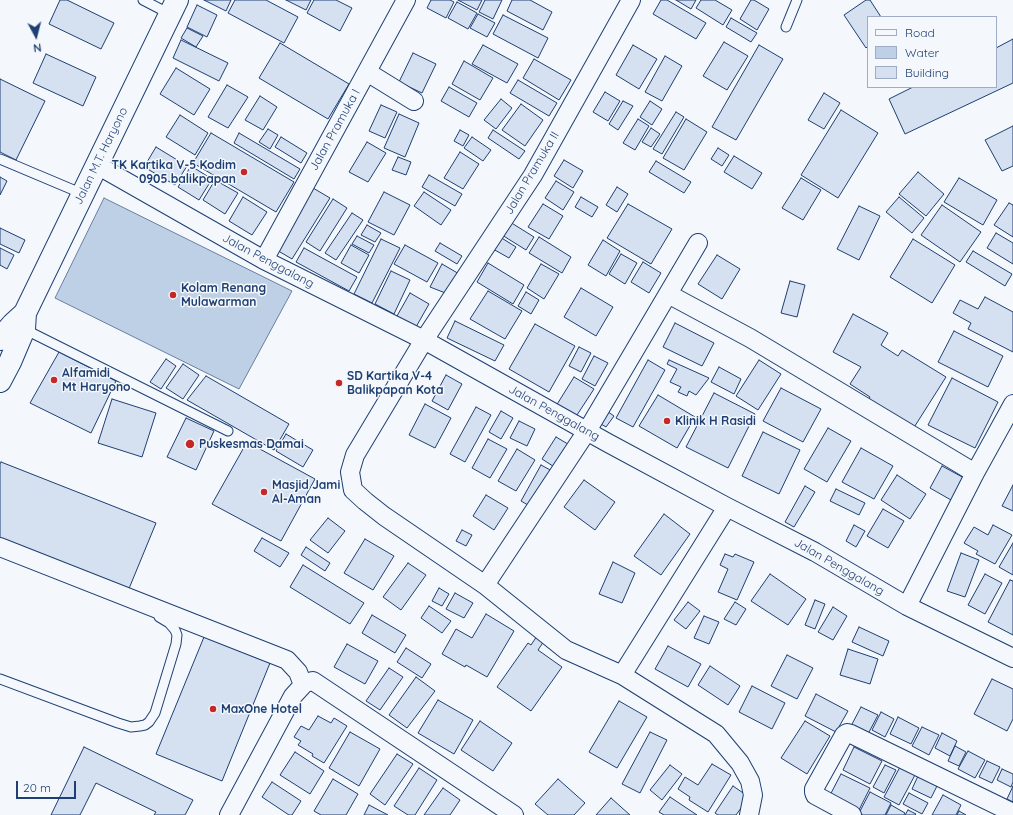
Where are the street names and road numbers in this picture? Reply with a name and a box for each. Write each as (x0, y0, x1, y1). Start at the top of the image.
street label: Jalan Pramuka I (307, 87, 363, 173)
street label: Jalan M.T. Haryono (71, 105, 131, 207)
street label: Jalan Pramuka II (502, 129, 562, 217)
street label: Jalan Penggalang (220, 231, 316, 291)
street label: Jalan Penggalang (506, 382, 602, 444)
street label: Jalan Penggalang (791, 535, 887, 599)

